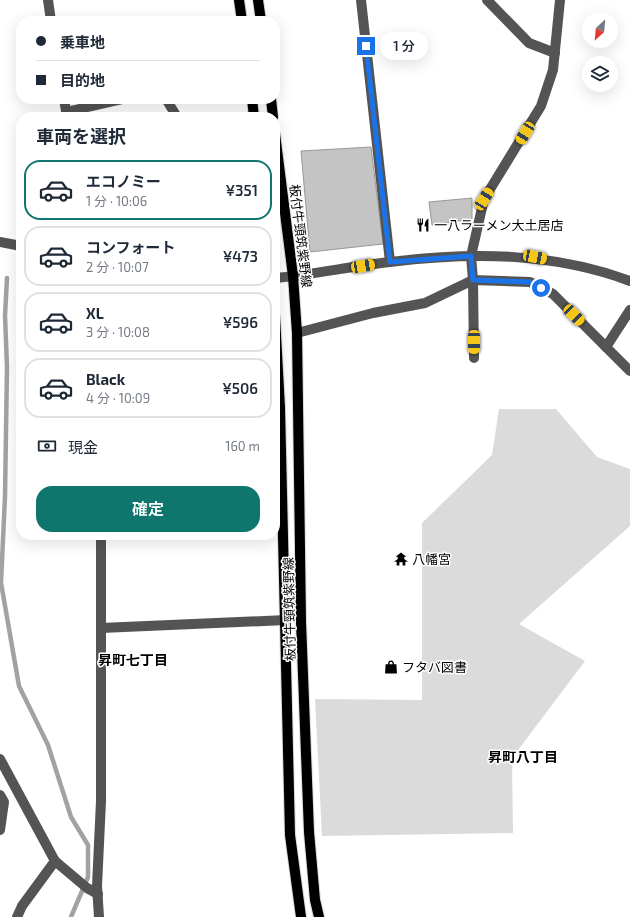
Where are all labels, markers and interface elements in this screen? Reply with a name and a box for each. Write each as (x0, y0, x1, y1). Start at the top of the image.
north arrow (582, 12, 618, 48)
map controls (582, 12, 618, 92)
callout: 1 分 (380, 32, 428, 60)
text: 乗車地 (60, 33, 105, 51)
route end (357, 37, 375, 55)
text: 1 分 (393, 38, 415, 54)
button: layers (582, 56, 618, 92)
text: 目的地 (60, 71, 105, 89)
car (514, 120, 536, 146)
text: 車両を選択 (36, 125, 126, 147)
icon: car (38, 172, 74, 208)
text: エコノミー (86, 172, 161, 190)
text: ¥351 (225, 181, 258, 199)
street label: 板付牛頸筑紫野線 (287, 183, 315, 289)
car (473, 186, 495, 212)
text: 1 分 · 10:06 (86, 193, 147, 209)
restaurant icon: 一八ラーメン大土居店 (415, 217, 431, 233)
place label: 一八ラーメン大土居店 (434, 217, 563, 233)
icon: car (38, 238, 74, 274)
text: コンフォート (86, 238, 176, 256)
text: ¥473 (223, 247, 258, 265)
car (522, 249, 548, 265)
car (350, 258, 376, 274)
text: 2 分 · 10:07 (86, 259, 149, 275)
route start (532, 279, 550, 297)
car (561, 302, 587, 328)
icon: car (38, 304, 74, 340)
text: XL (86, 304, 104, 322)
text: ¥596 (223, 313, 258, 331)
text: 3 分 · 10:08 (86, 324, 150, 340)
car (468, 330, 480, 354)
icon: car (38, 370, 74, 406)
text: Black (86, 370, 125, 388)
text: ¥506 (222, 379, 258, 397)
text: 4 分 · 10:09 (86, 390, 150, 406)
icon: cash (36, 435, 58, 457)
text: 現金 (68, 438, 98, 456)
text: 160 m (225, 438, 260, 454)
button: 確定 (36, 486, 260, 532)
temple icon: 八幡宮 (393, 551, 409, 567)
place label: 八幡宮 (412, 551, 451, 567)
street label: 板付牛頸筑紫野線 (280, 557, 298, 661)
district label: 昇町七丁目 (98, 651, 168, 668)
shop icon: フタバ図書 (383, 659, 399, 675)
place label: フタバ図書 (402, 659, 467, 675)
district label: 昇町八丁目 (488, 748, 558, 765)

